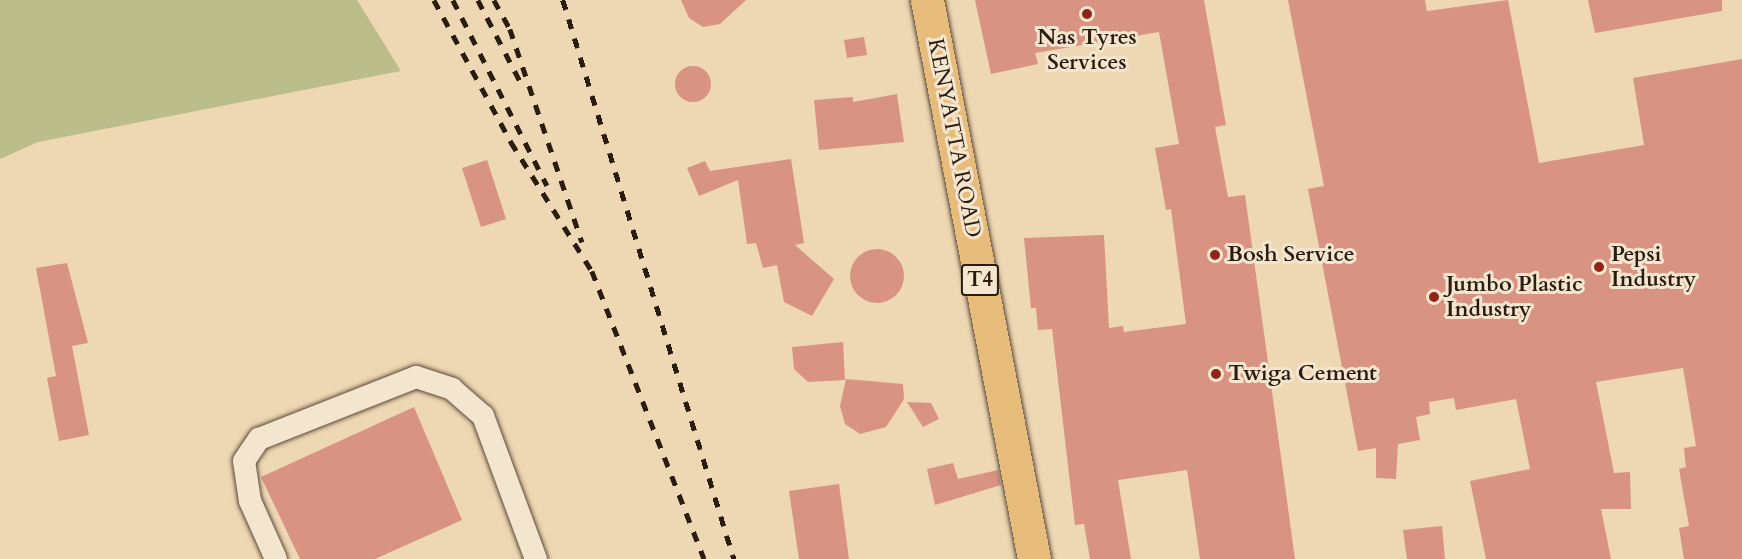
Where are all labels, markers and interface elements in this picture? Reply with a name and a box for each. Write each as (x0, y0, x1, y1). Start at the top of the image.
marker: Nas Tyres Services (1080, 7, 1094, 21)
place label: Nas Tyres Services (1037, 24, 1137, 76)
street label: KENYATTA ROAD (922, 36, 986, 240)
place label: Pepsi Industry (1611, 241, 1696, 292)
place label: Bosh Service (1227, 242, 1355, 268)
marker: Bosh Service (1208, 248, 1222, 262)
marker: Pepsi Industry (1592, 260, 1606, 274)
road number: T4 (960, 262, 1000, 298)
place label: Jumbo Plastic Industry (1446, 271, 1583, 322)
marker: Jumbo Plastic Industry (1427, 290, 1441, 304)
place label: Twiga Cement (1228, 361, 1377, 387)
marker: Twiga Cement (1209, 367, 1223, 381)

